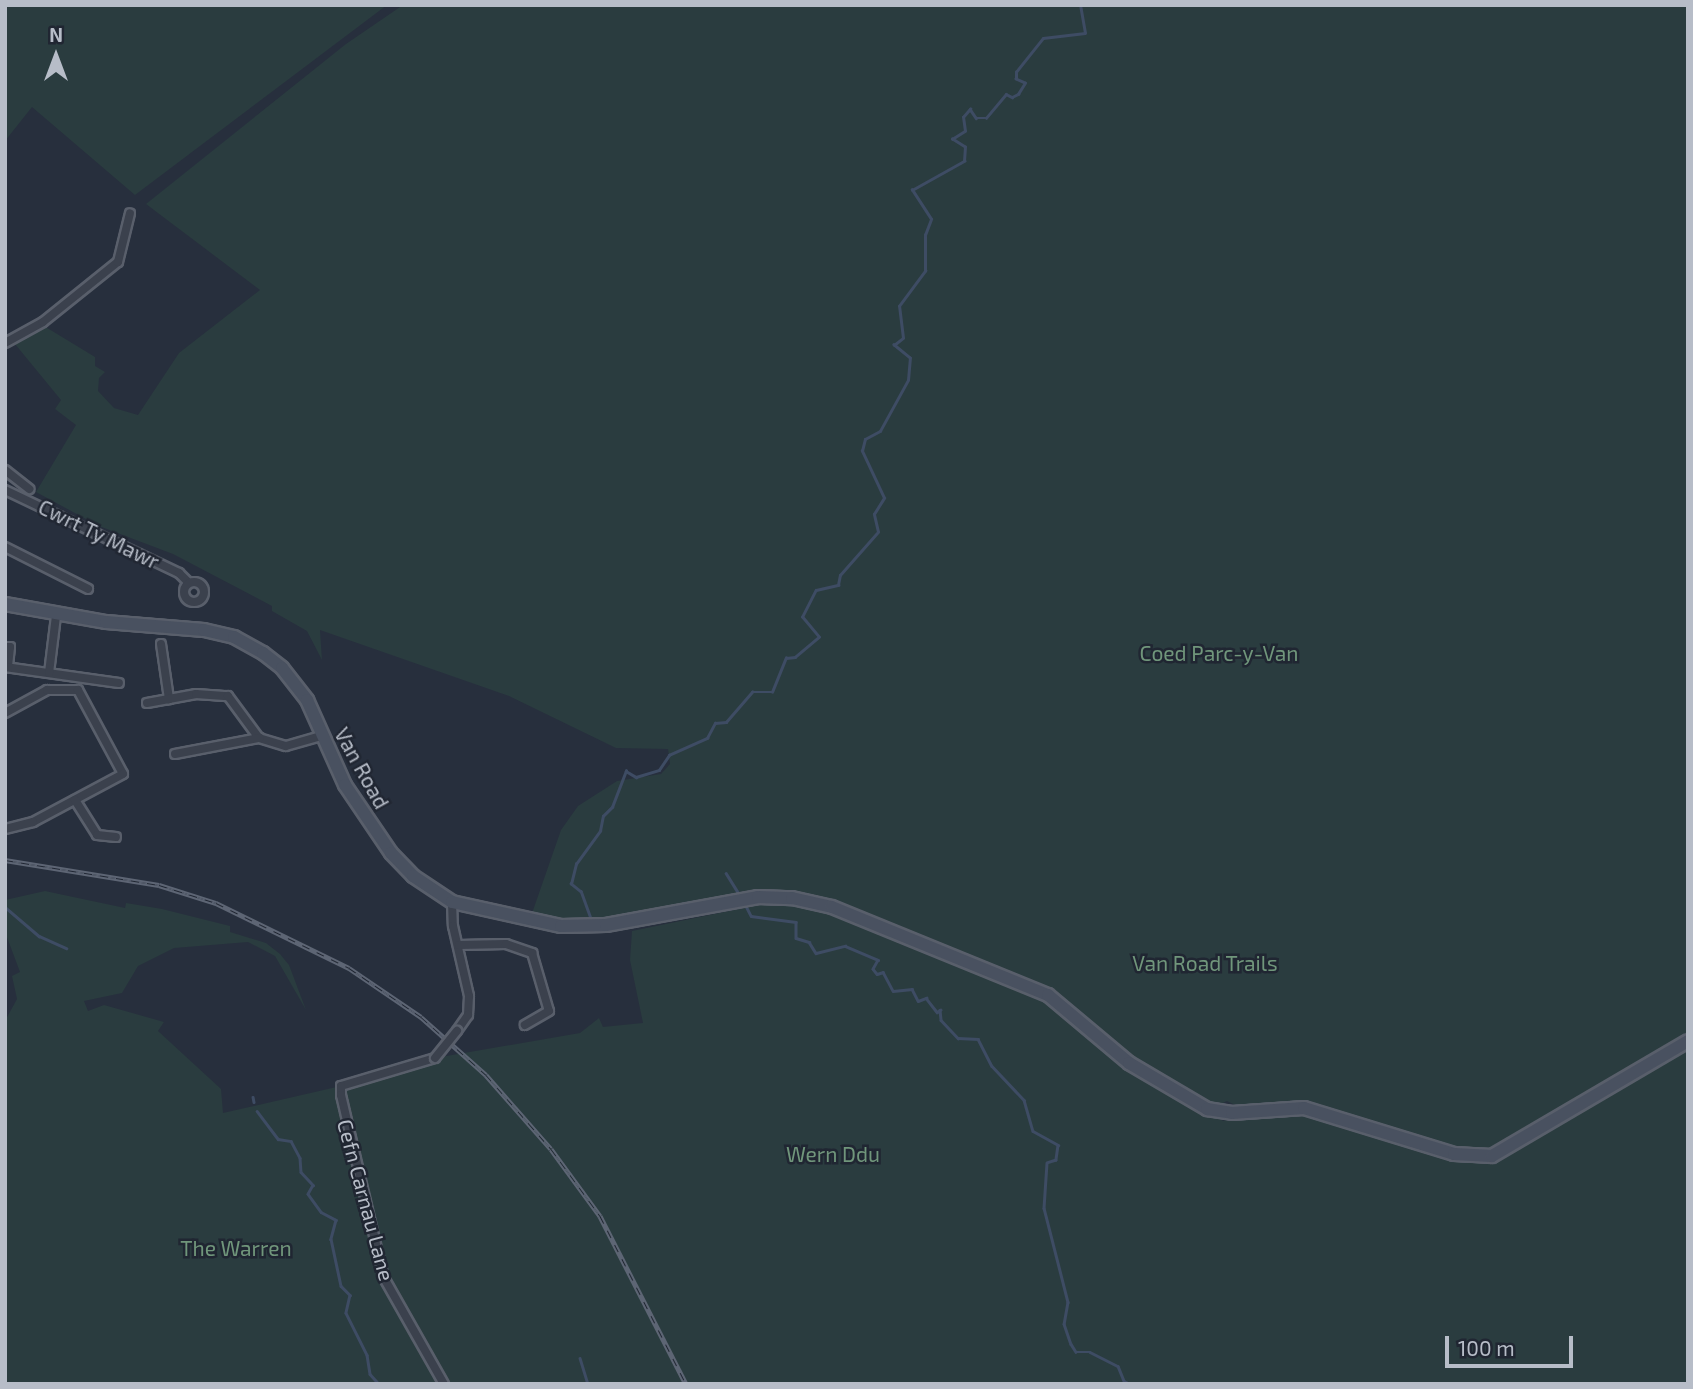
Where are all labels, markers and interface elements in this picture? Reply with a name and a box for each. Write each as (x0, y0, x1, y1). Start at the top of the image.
north arrow (21, 21, 91, 91)
text: N (49, 23, 63, 46)
street label: Cwrt Ty Mawr (34, 494, 164, 574)
park label: Coed Parc-y-Van (1139, 640, 1299, 666)
street label: Van Road (329, 723, 395, 813)
park label: Van Road Trails (1132, 950, 1278, 976)
street label: Cefn Carnau Lane (332, 1116, 400, 1284)
park label: Wern Ddu (786, 1141, 880, 1167)
park label: The Warren (180, 1235, 292, 1261)
scale bar (1448, 1322, 1576, 1366)
text: 100 m (1458, 1335, 1515, 1360)

